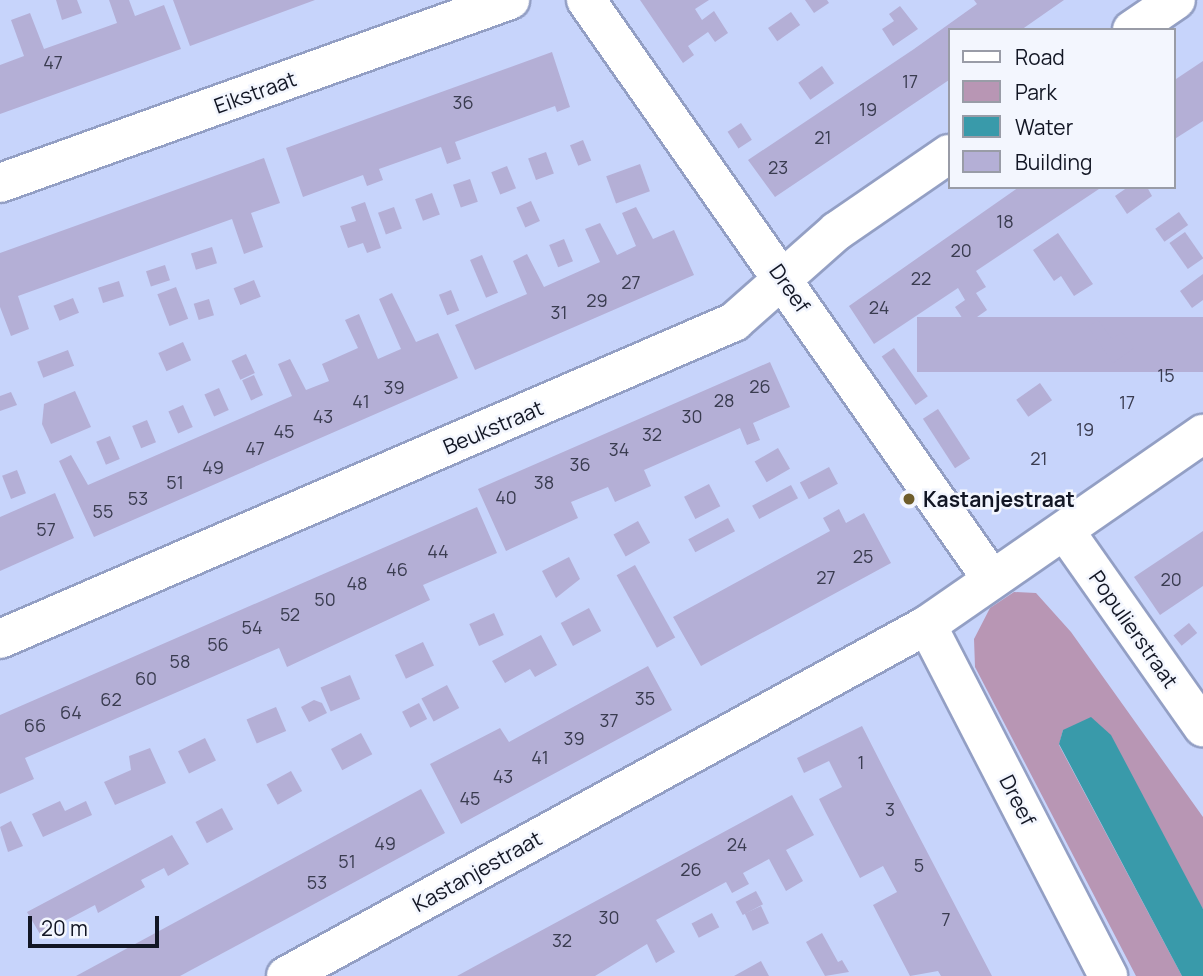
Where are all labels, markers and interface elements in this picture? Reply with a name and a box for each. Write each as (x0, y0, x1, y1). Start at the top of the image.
legend (948, 28, 1175, 189)
text: Road (1015, 43, 1065, 71)
house number: 47 (43, 51, 63, 73)
street label: Eikstraat (211, 66, 299, 118)
house number: 17 (902, 70, 918, 92)
text: Park (1015, 78, 1057, 106)
house number: 36 (452, 91, 474, 113)
house number: 19 (859, 98, 877, 120)
text: Water (1015, 113, 1073, 141)
house number: 21 (814, 126, 832, 148)
text: Building (1015, 148, 1092, 176)
house number: 23 (768, 156, 788, 178)
house number: 18 (996, 210, 1014, 232)
house number: 20 (950, 239, 972, 261)
street label: Dreef (764, 259, 816, 317)
house number: 22 (911, 267, 931, 289)
house number: 27 (621, 271, 641, 293)
house number: 29 (586, 289, 608, 311)
house number: 24 (869, 296, 889, 318)
house number: 31 (551, 301, 567, 323)
house number: 15 (1157, 364, 1175, 386)
house number: 26 (749, 375, 771, 397)
house number: 39 (383, 376, 405, 398)
house number: 28 (714, 389, 734, 411)
house number: 41 (352, 390, 370, 412)
house number: 17 (1119, 391, 1135, 413)
street label: Beukstraat (439, 395, 547, 459)
house number: 43 (313, 405, 333, 427)
house number: 30 (682, 405, 702, 427)
house number: 19 (1076, 418, 1094, 440)
house number: 45 (273, 420, 295, 442)
house number: 32 (642, 423, 662, 445)
house number: 47 (245, 437, 265, 459)
house number: 34 (609, 438, 629, 460)
house number: 21 (1030, 447, 1048, 469)
house number: 36 (569, 453, 591, 475)
house number: 49 (202, 456, 224, 478)
house number: 51 (166, 471, 184, 493)
house number: 38 (534, 471, 554, 493)
house number: 40 (495, 486, 517, 508)
place label: Kastanjestraat (923, 486, 1075, 512)
house number: 53 (128, 487, 148, 509)
marker: Kastanjestraat (901, 491, 917, 507)
house number: 55 (93, 500, 113, 522)
house number: 57 (36, 518, 56, 540)
house number: 44 (427, 540, 449, 562)
house number: 25 (853, 545, 873, 567)
house number: 46 (386, 558, 408, 580)
street label: Populierstraat (1084, 565, 1184, 693)
house number: 27 (816, 566, 836, 588)
house number: 20 (1160, 568, 1182, 590)
house number: 48 (346, 572, 368, 594)
house number: 50 (314, 588, 336, 610)
house number: 52 (280, 603, 300, 625)
house number: 54 (241, 616, 263, 638)
house number: 56 (207, 633, 229, 655)
house number: 58 (170, 650, 190, 672)
house number: 60 (135, 667, 157, 689)
house number: 35 (635, 687, 655, 709)
house number: 62 (100, 688, 122, 710)
house number: 64 (60, 701, 82, 723)
house number: 37 (600, 709, 618, 731)
house number: 66 (24, 714, 46, 736)
house number: 39 (563, 727, 585, 749)
house number: 41 (531, 746, 549, 768)
house number: 1 (857, 751, 865, 773)
house number: 43 (493, 765, 513, 787)
street label: Dreef (995, 770, 1041, 830)
house number: 45 (459, 787, 481, 809)
house number: 3 (885, 798, 895, 820)
street label: Kastanjestraat (408, 825, 546, 917)
house number: 49 (374, 832, 396, 854)
house number: 24 (727, 833, 747, 855)
house number: 51 (338, 850, 356, 872)
house number: 5 (914, 854, 924, 876)
house number: 26 (680, 858, 702, 880)
house number: 53 (307, 871, 327, 893)
scale bar (32, 902, 163, 946)
house number: 30 (599, 906, 619, 928)
house number: 7 (941, 908, 951, 930)
text: 20 m (41, 914, 88, 942)
house number: 32 (552, 929, 572, 951)

